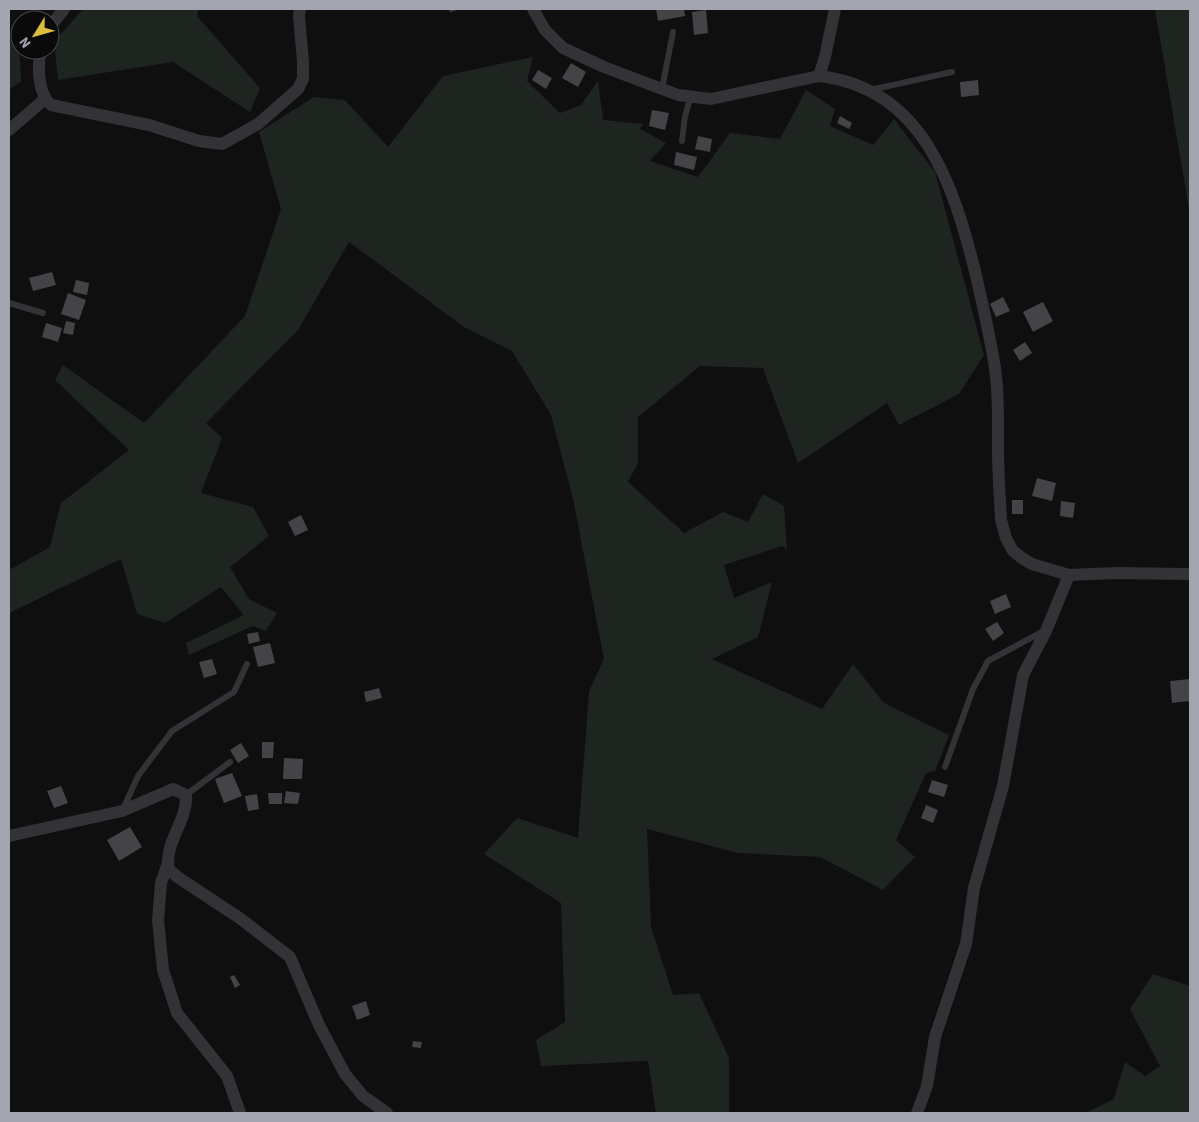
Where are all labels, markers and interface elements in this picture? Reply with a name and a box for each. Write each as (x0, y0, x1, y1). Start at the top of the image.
north arrow (10, 10, 60, 60)
text: N (15, 32, 36, 52)

